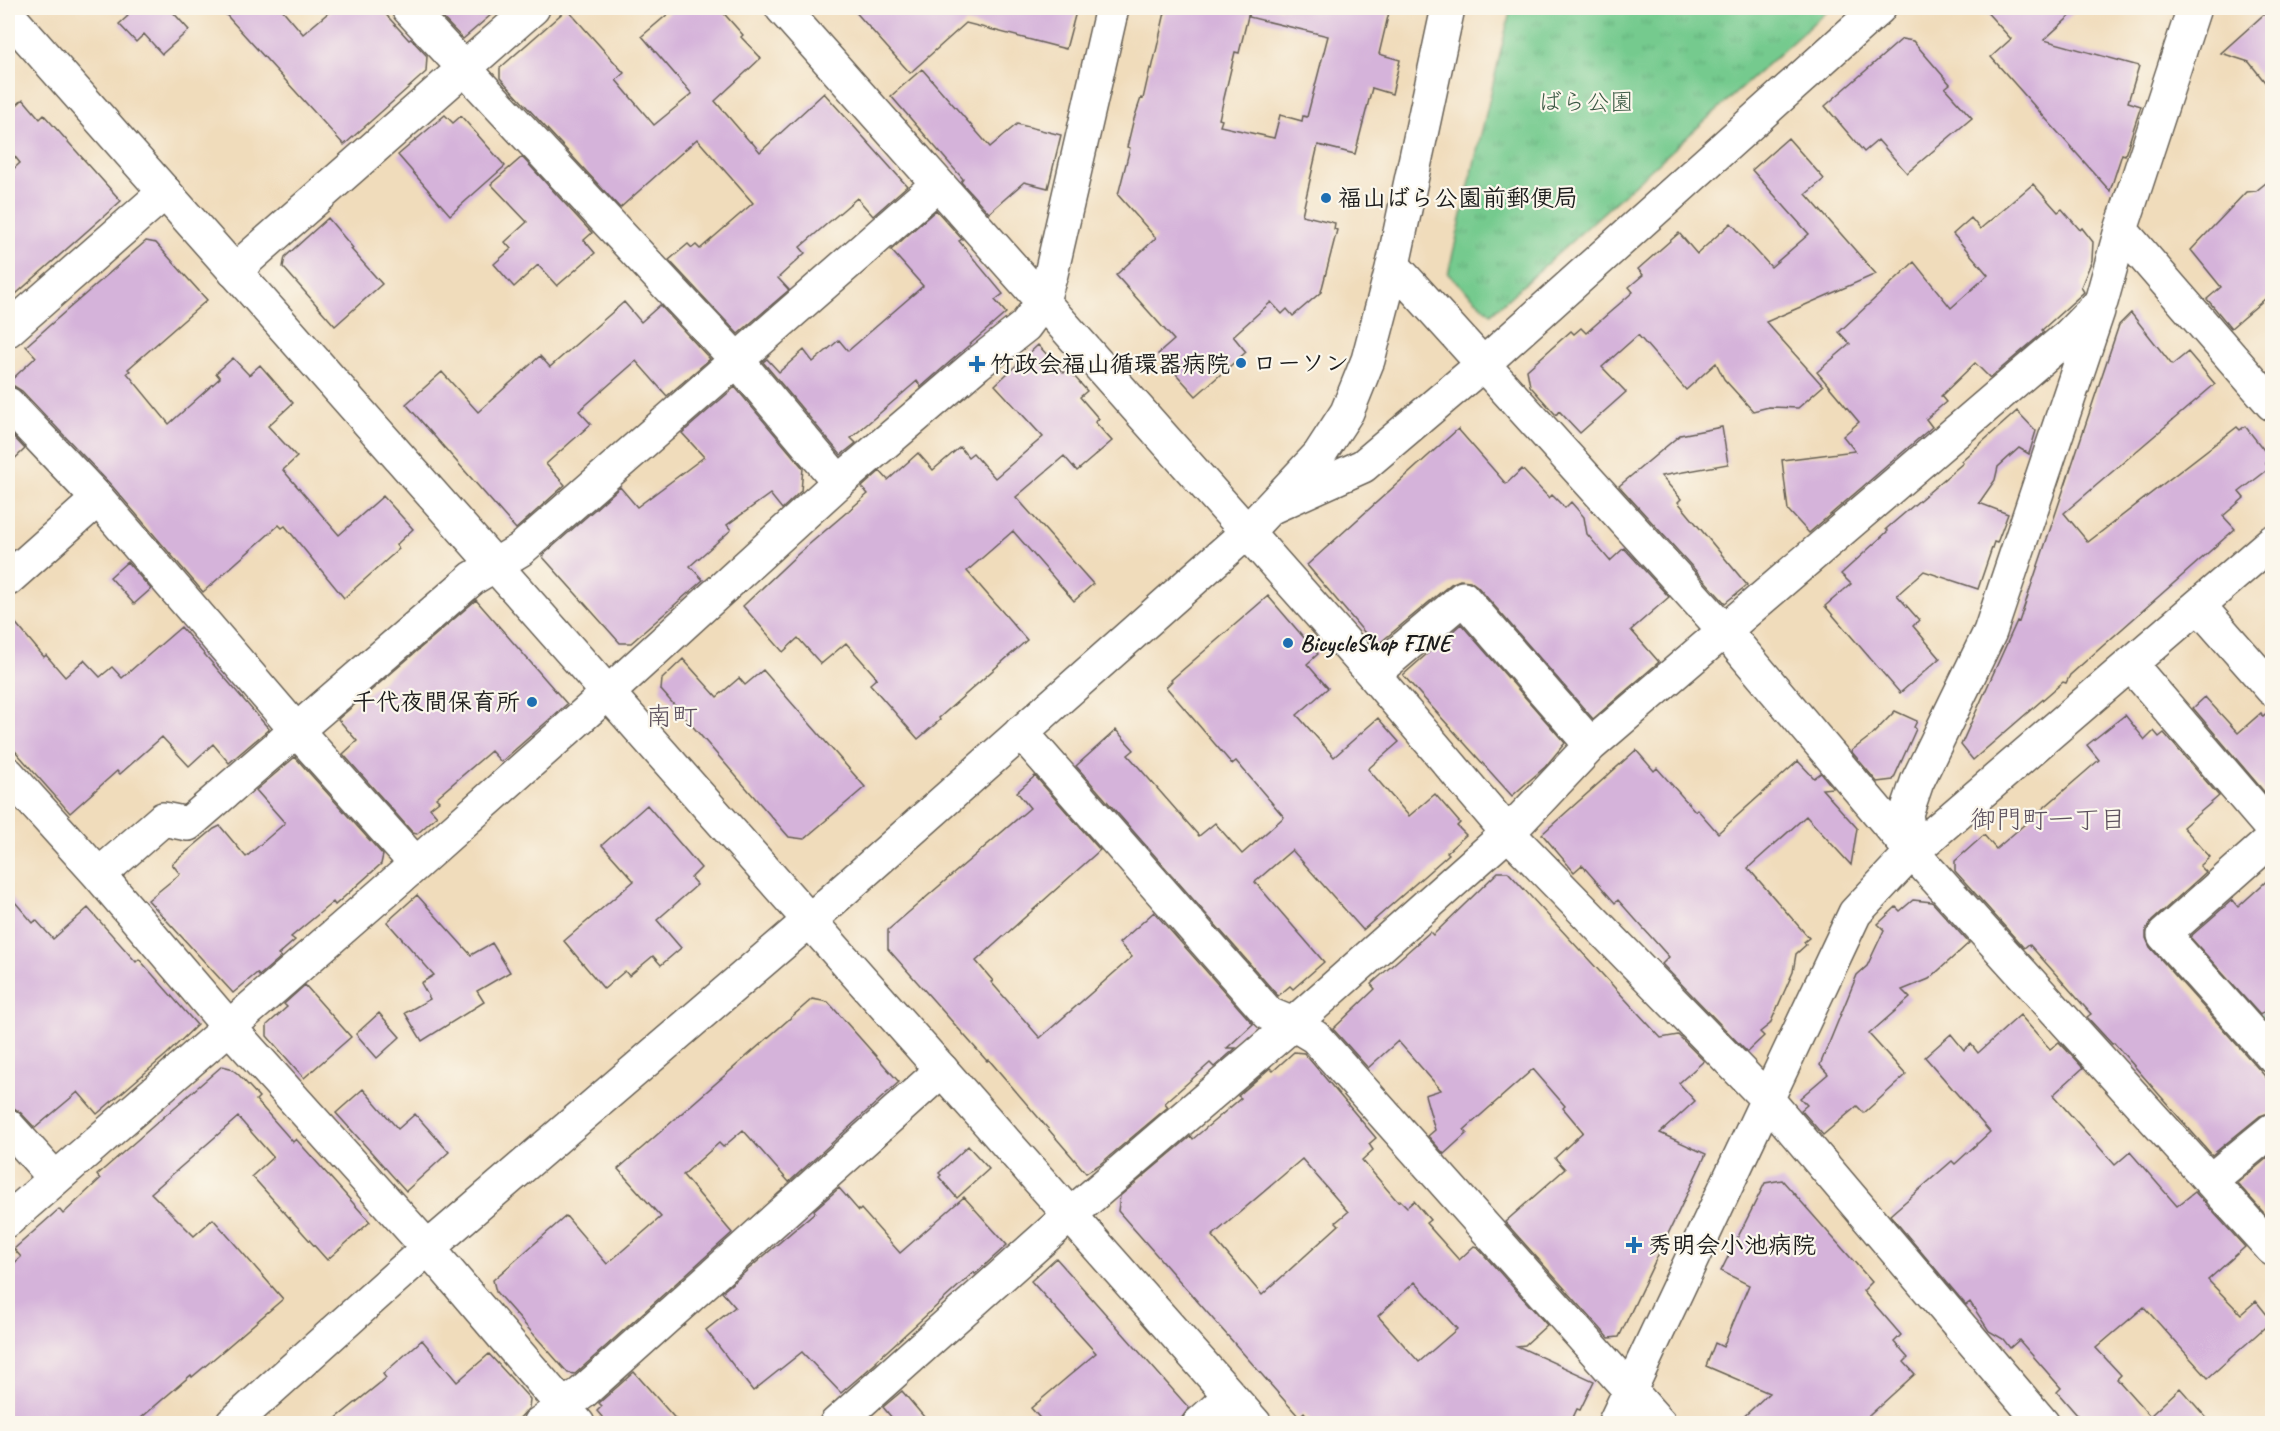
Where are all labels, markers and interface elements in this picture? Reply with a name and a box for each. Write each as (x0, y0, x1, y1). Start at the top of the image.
park label: ばら公園 (1538, 87, 1634, 117)
place label: 福山ばら公園前郵便局 (1338, 183, 1578, 213)
marker: 福山ばら公園前郵便局 (1319, 191, 1333, 205)
place label: ローソン (1253, 348, 1349, 378)
place label: 竹政会福山循環器病院 (990, 349, 1230, 379)
marker: 竹政会福山循環器病院 (968, 355, 986, 373)
marker: ローソン (1234, 356, 1248, 370)
place label: BicycleShop FINE (1300, 628, 1454, 658)
marker: BicycleShop FINE (1281, 636, 1295, 650)
place label: 千代夜間保育所 (352, 687, 520, 717)
marker: 千代夜間保育所 (525, 695, 539, 709)
district label: 南町 (646, 700, 698, 733)
district label: 御門町一丁目 (1970, 803, 2126, 836)
place label: 秀明会小池病院 (1648, 1230, 1816, 1260)
marker: 秀明会小池病院 (1625, 1236, 1643, 1254)

